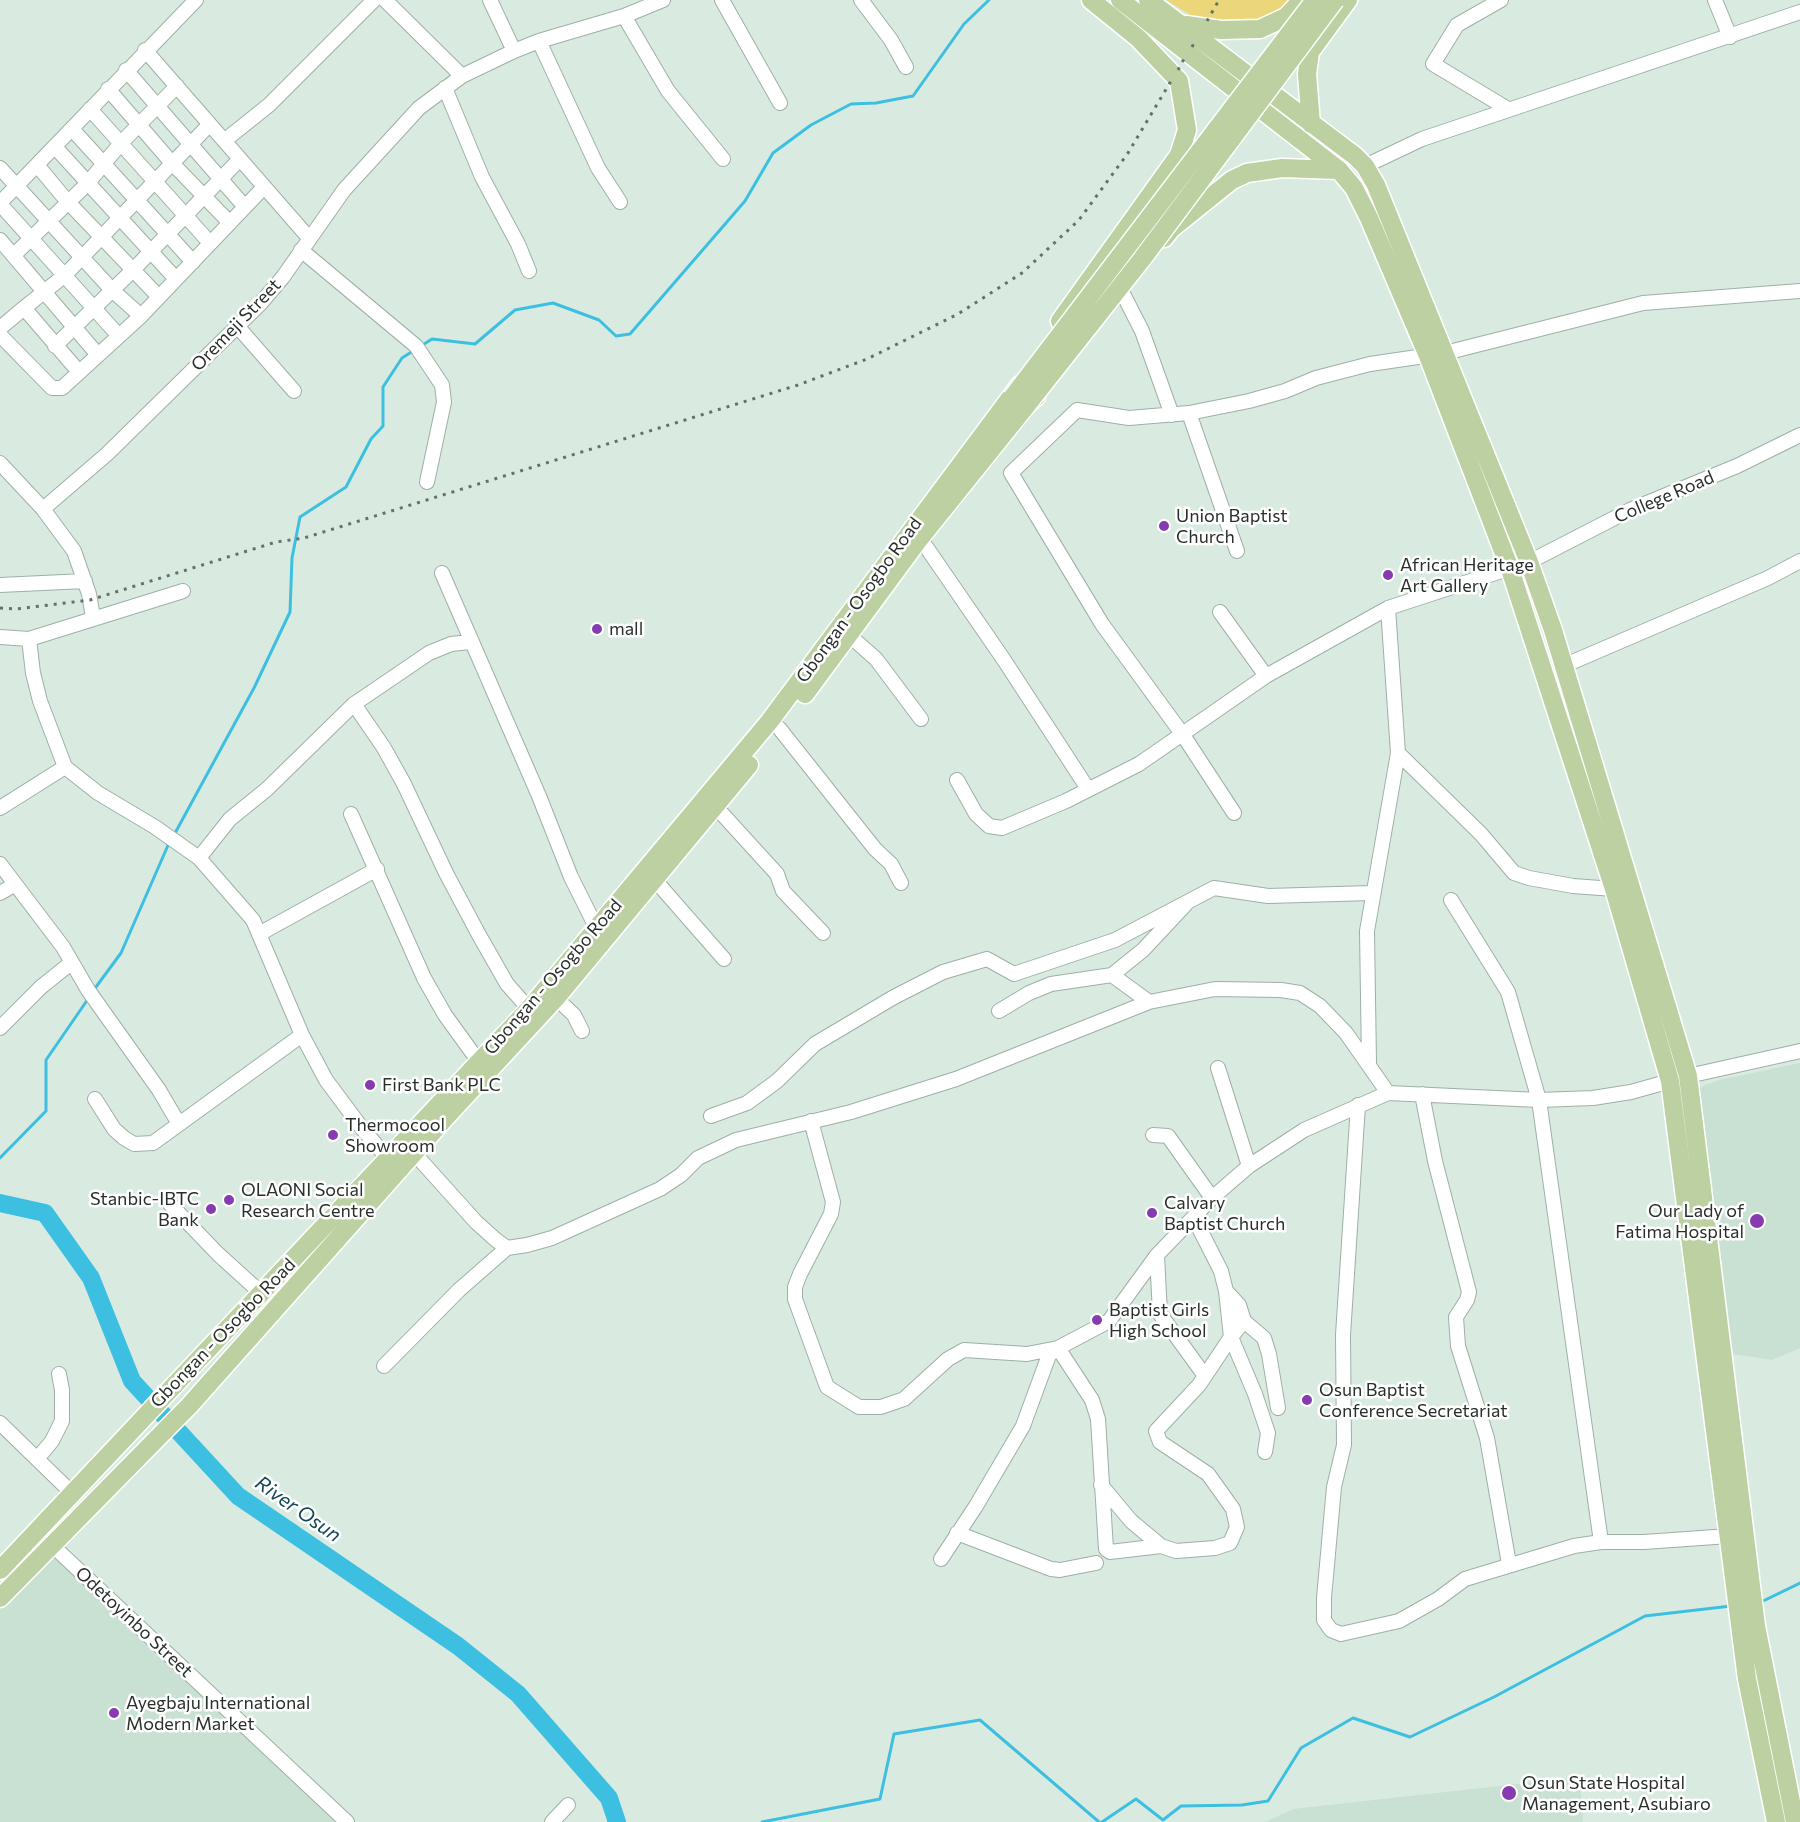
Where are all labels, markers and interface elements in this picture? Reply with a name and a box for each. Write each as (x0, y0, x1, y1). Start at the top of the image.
street label: Oremeji Street (187, 274, 285, 376)
street label: College Road (1611, 466, 1717, 528)
place label: Union Baptist Church (1176, 505, 1288, 548)
street label: Gbongan - Osogbo Road (792, 513, 926, 687)
marker: Union Baptist Church (1157, 519, 1171, 533)
place label: African Heritage Art Gallery (1400, 554, 1534, 596)
marker: African Heritage Art Gallery (1381, 568, 1395, 582)
place label: mall (609, 618, 643, 640)
marker: mall (590, 622, 604, 636)
street label: Gbongan - Osogbo Road (480, 895, 626, 1059)
place label: First Bank PLC (382, 1074, 501, 1096)
marker: First Bank PLC (363, 1078, 377, 1092)
place label: Thermocool Showroom (345, 1114, 445, 1156)
marker: Thermocool Showroom (326, 1128, 340, 1142)
place label: OLAONI Social Research Centre (241, 1179, 375, 1222)
place label: Stanbic-IBTC Bank (90, 1188, 199, 1230)
place label: Calvary Baptist Church (1164, 1192, 1285, 1234)
marker: OLAONI Social Research Centre (222, 1193, 236, 1207)
place label: Our Lady of Fatima Hospital (1615, 1200, 1744, 1242)
marker: Stanbic-IBTC Bank (204, 1202, 218, 1216)
marker: Calvary Baptist Church (1145, 1206, 1159, 1220)
marker: Our Lady of Fatima Hospital (1748, 1212, 1766, 1230)
street label: Gbongan - Osogbo Road (146, 1254, 300, 1412)
place label: Baptist Girls High School (1109, 1299, 1209, 1342)
marker: Baptist Girls High School (1090, 1313, 1104, 1327)
place label: Osun Baptist Conference Secretariat (1319, 1379, 1508, 1422)
marker: Osun Baptist Conference Secretariat (1300, 1393, 1314, 1407)
water label: River Osun (251, 1471, 345, 1547)
street label: Odetoyinbo Street (71, 1562, 197, 1682)
place label: Ayegbaju International Modern Market (126, 1692, 310, 1734)
marker: Ayegbaju International Modern Market (107, 1706, 121, 1720)
place label: Osun State Hospital Management, Asubiaro (1522, 1772, 1711, 1814)
marker: Osun State Hospital Management, Asubiaro (1500, 1784, 1518, 1802)

